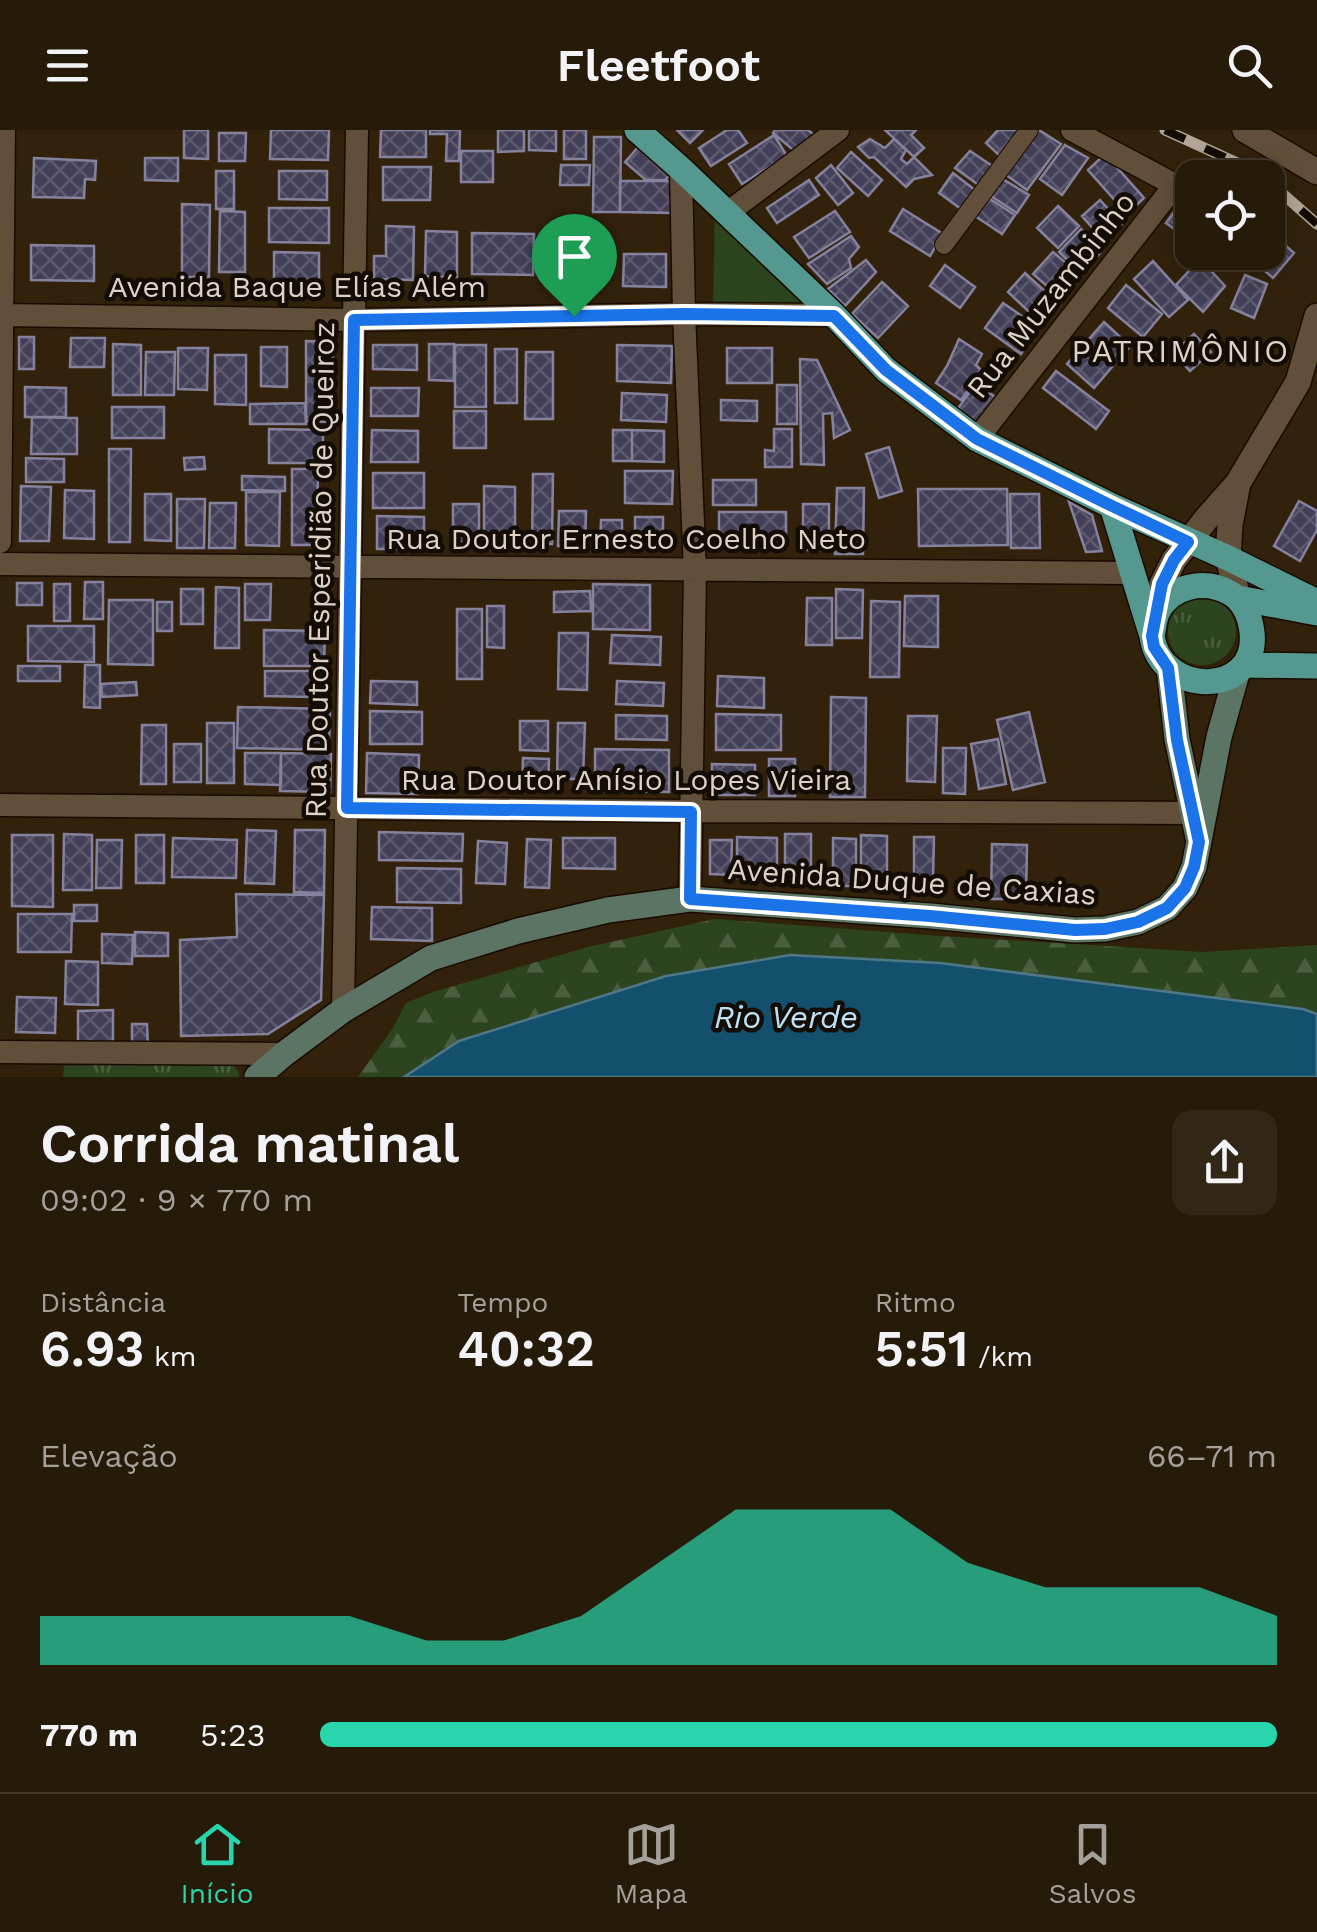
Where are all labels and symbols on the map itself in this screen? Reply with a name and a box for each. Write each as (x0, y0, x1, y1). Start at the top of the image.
street label: Rua Muzambinho (959, 185, 1142, 405)
pin (532, 214, 617, 317)
street label: Avenida Baque Elías Além (108, 269, 486, 304)
street label: Rua Doutor Esperidião de Queiroz (298, 321, 341, 819)
district label: PATRIMÔNIO (1071, 332, 1291, 370)
street label: Rua Doutor Ernesto Coelho Neto (386, 521, 866, 556)
street label: Rua Doutor Anísio Lopes Vieira (401, 762, 851, 797)
street label: Avenida Duque de Caxias (727, 851, 1097, 912)
water label: Rio Verde (714, 998, 858, 1036)

